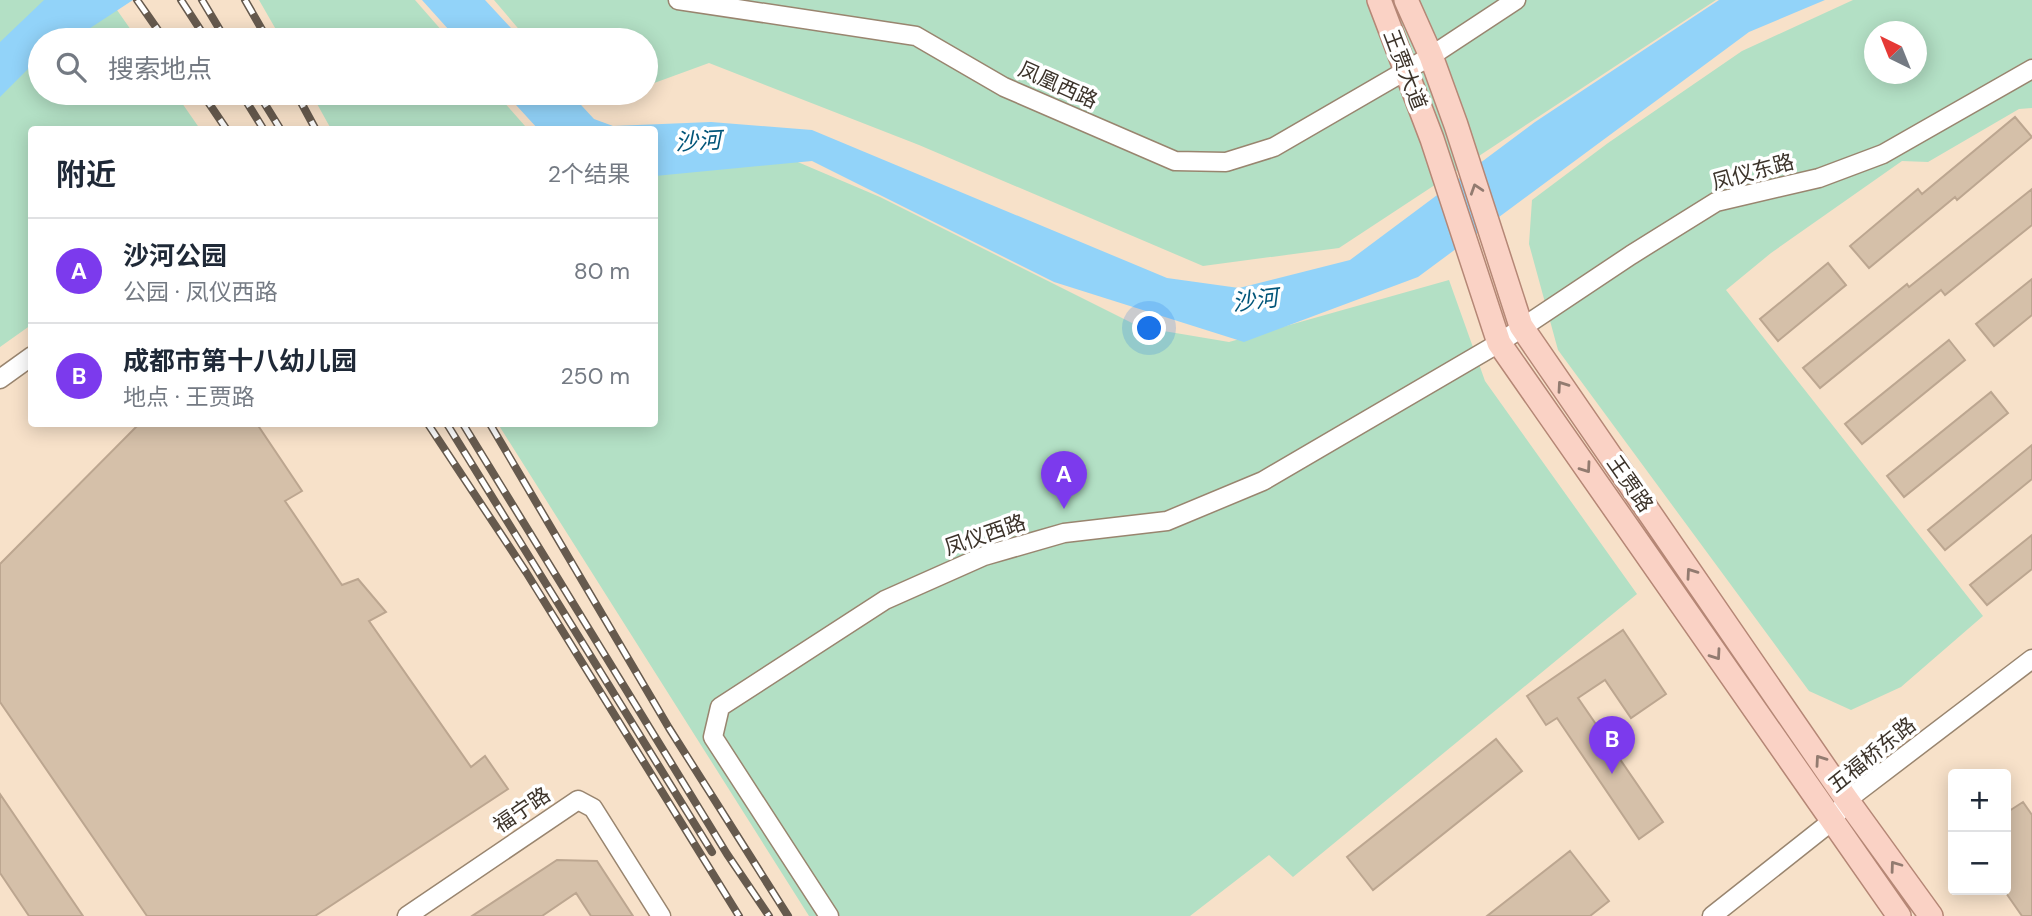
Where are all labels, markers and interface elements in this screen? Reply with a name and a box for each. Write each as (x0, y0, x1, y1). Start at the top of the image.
north arrow (1864, 21, 1927, 84)
street label: 王贾大道 (1377, 26, 1433, 114)
search box (28, 28, 658, 105)
icon: search (52, 48, 90, 86)
text: 搜索地点 (108, 52, 212, 86)
street label: 凤凰西路 (1014, 55, 1102, 115)
water label: 沙河 (674, 125, 726, 157)
street label: 凤仪东路 (1709, 148, 1797, 196)
text: 附近 (56, 155, 116, 194)
text: 2个结果 (548, 159, 630, 189)
one-way arrow (1470, 183, 1484, 196)
text: 沙河公园 (123, 239, 227, 273)
text: A (71, 256, 87, 286)
text: 80 m (574, 256, 630, 286)
text: 公园 · 凤仪西路 (123, 277, 278, 307)
water label: 沙河 (1230, 282, 1284, 318)
your location (1132, 311, 1166, 345)
text: 成都市第十八幼儿园 (123, 344, 357, 378)
text: B (72, 361, 86, 391)
text: 250 m (560, 361, 630, 391)
one-way arrow (1557, 381, 1570, 394)
text: 地点 · 王贾路 (123, 382, 255, 412)
street label: 王贾路 (1600, 450, 1660, 518)
pin: A (1041, 451, 1087, 509)
one-way arrow (1578, 460, 1590, 473)
street label: 凤仪西路 (941, 508, 1029, 562)
one-way arrow (1687, 568, 1699, 581)
one-way arrow (1708, 647, 1720, 660)
street label: 五福桥东路 (1822, 711, 1922, 799)
pin: B (1589, 716, 1635, 774)
one-way arrow (1816, 755, 1828, 768)
map controls (1948, 769, 2011, 895)
button: + (1948, 769, 2011, 832)
street label: 福宁路 (488, 781, 556, 839)
button: − (1948, 832, 2011, 895)
one-way arrow (1891, 861, 1903, 874)

